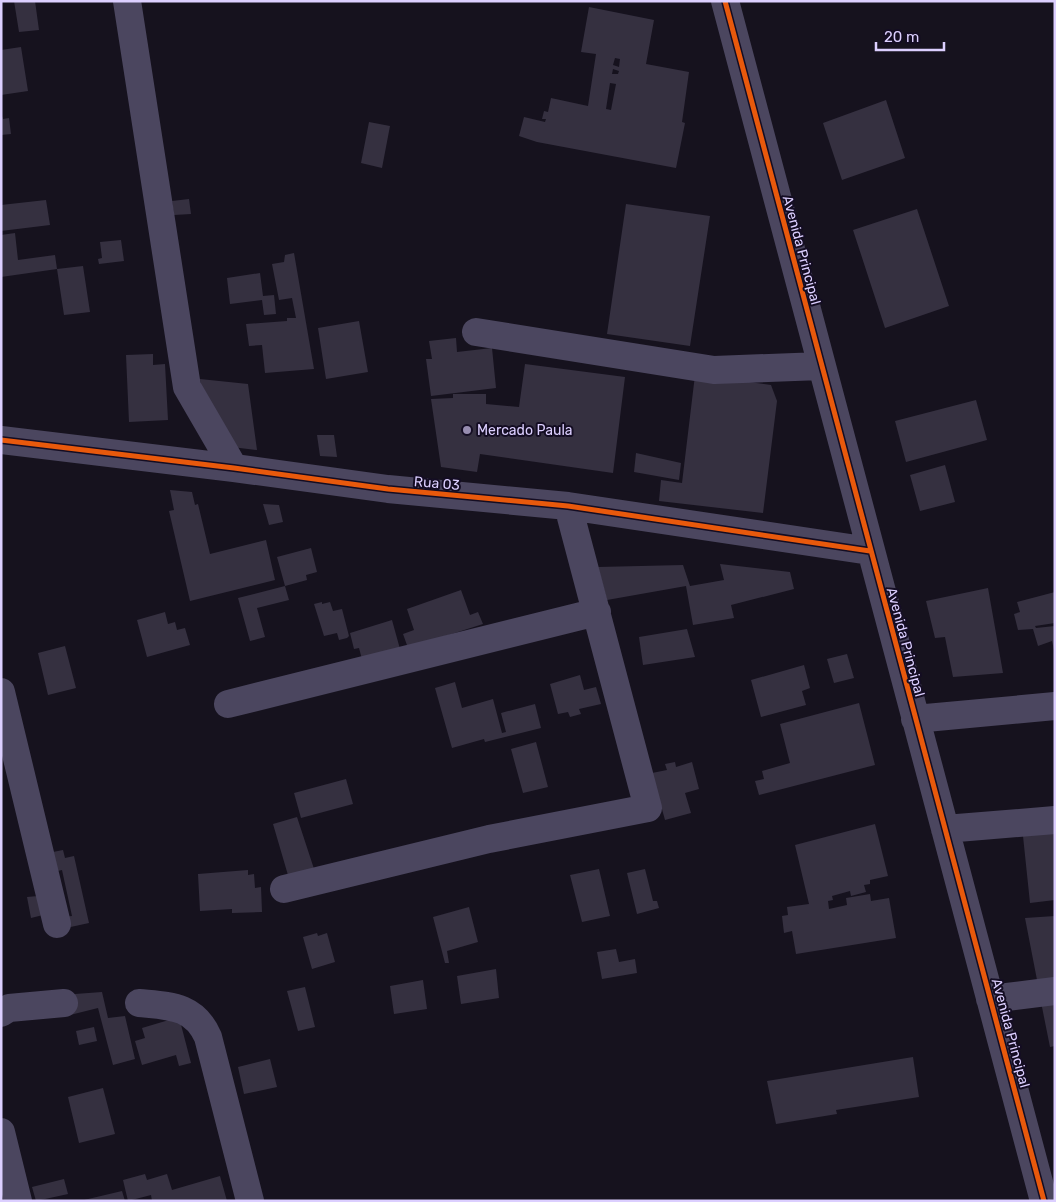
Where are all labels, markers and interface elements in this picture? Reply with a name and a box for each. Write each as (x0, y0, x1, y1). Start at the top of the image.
scale bar (876, 20, 944, 52)
text: 20 m (884, 28, 919, 46)
street label: Avenida Principal (779, 194, 824, 307)
place label: Mercado Paula (477, 422, 573, 439)
marker: Mercado Paula (461, 424, 473, 436)
street label: Rua 03 (413, 473, 461, 494)
street label: Avenida Principal (883, 586, 928, 699)
street label: Avenida Principal (988, 977, 1033, 1090)

